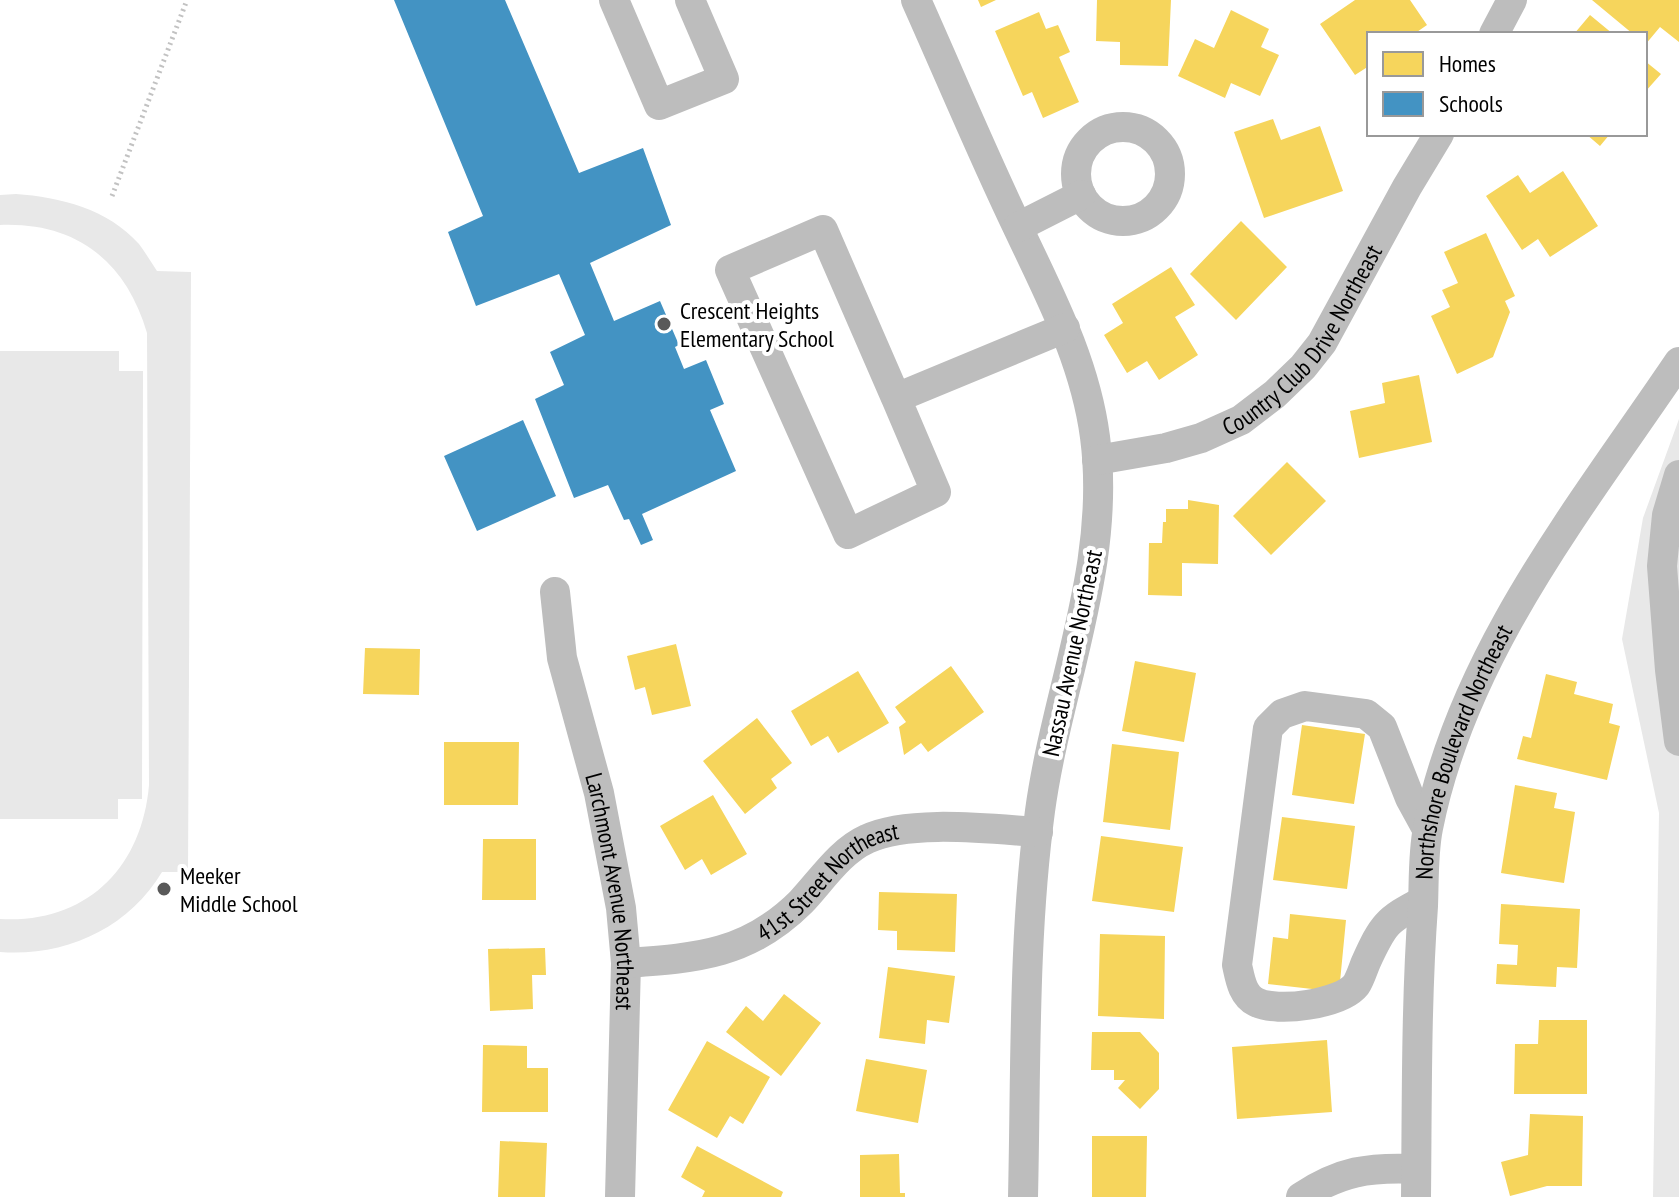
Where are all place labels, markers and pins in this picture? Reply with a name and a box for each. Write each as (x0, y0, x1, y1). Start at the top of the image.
place label: Crescent Heights Elementary School (680, 295, 834, 354)
marker: Crescent Heights Elementary School (655, 315, 673, 333)
place label: Meeker Middle School (180, 860, 298, 919)
marker: Meeker Middle School (155, 880, 173, 898)

